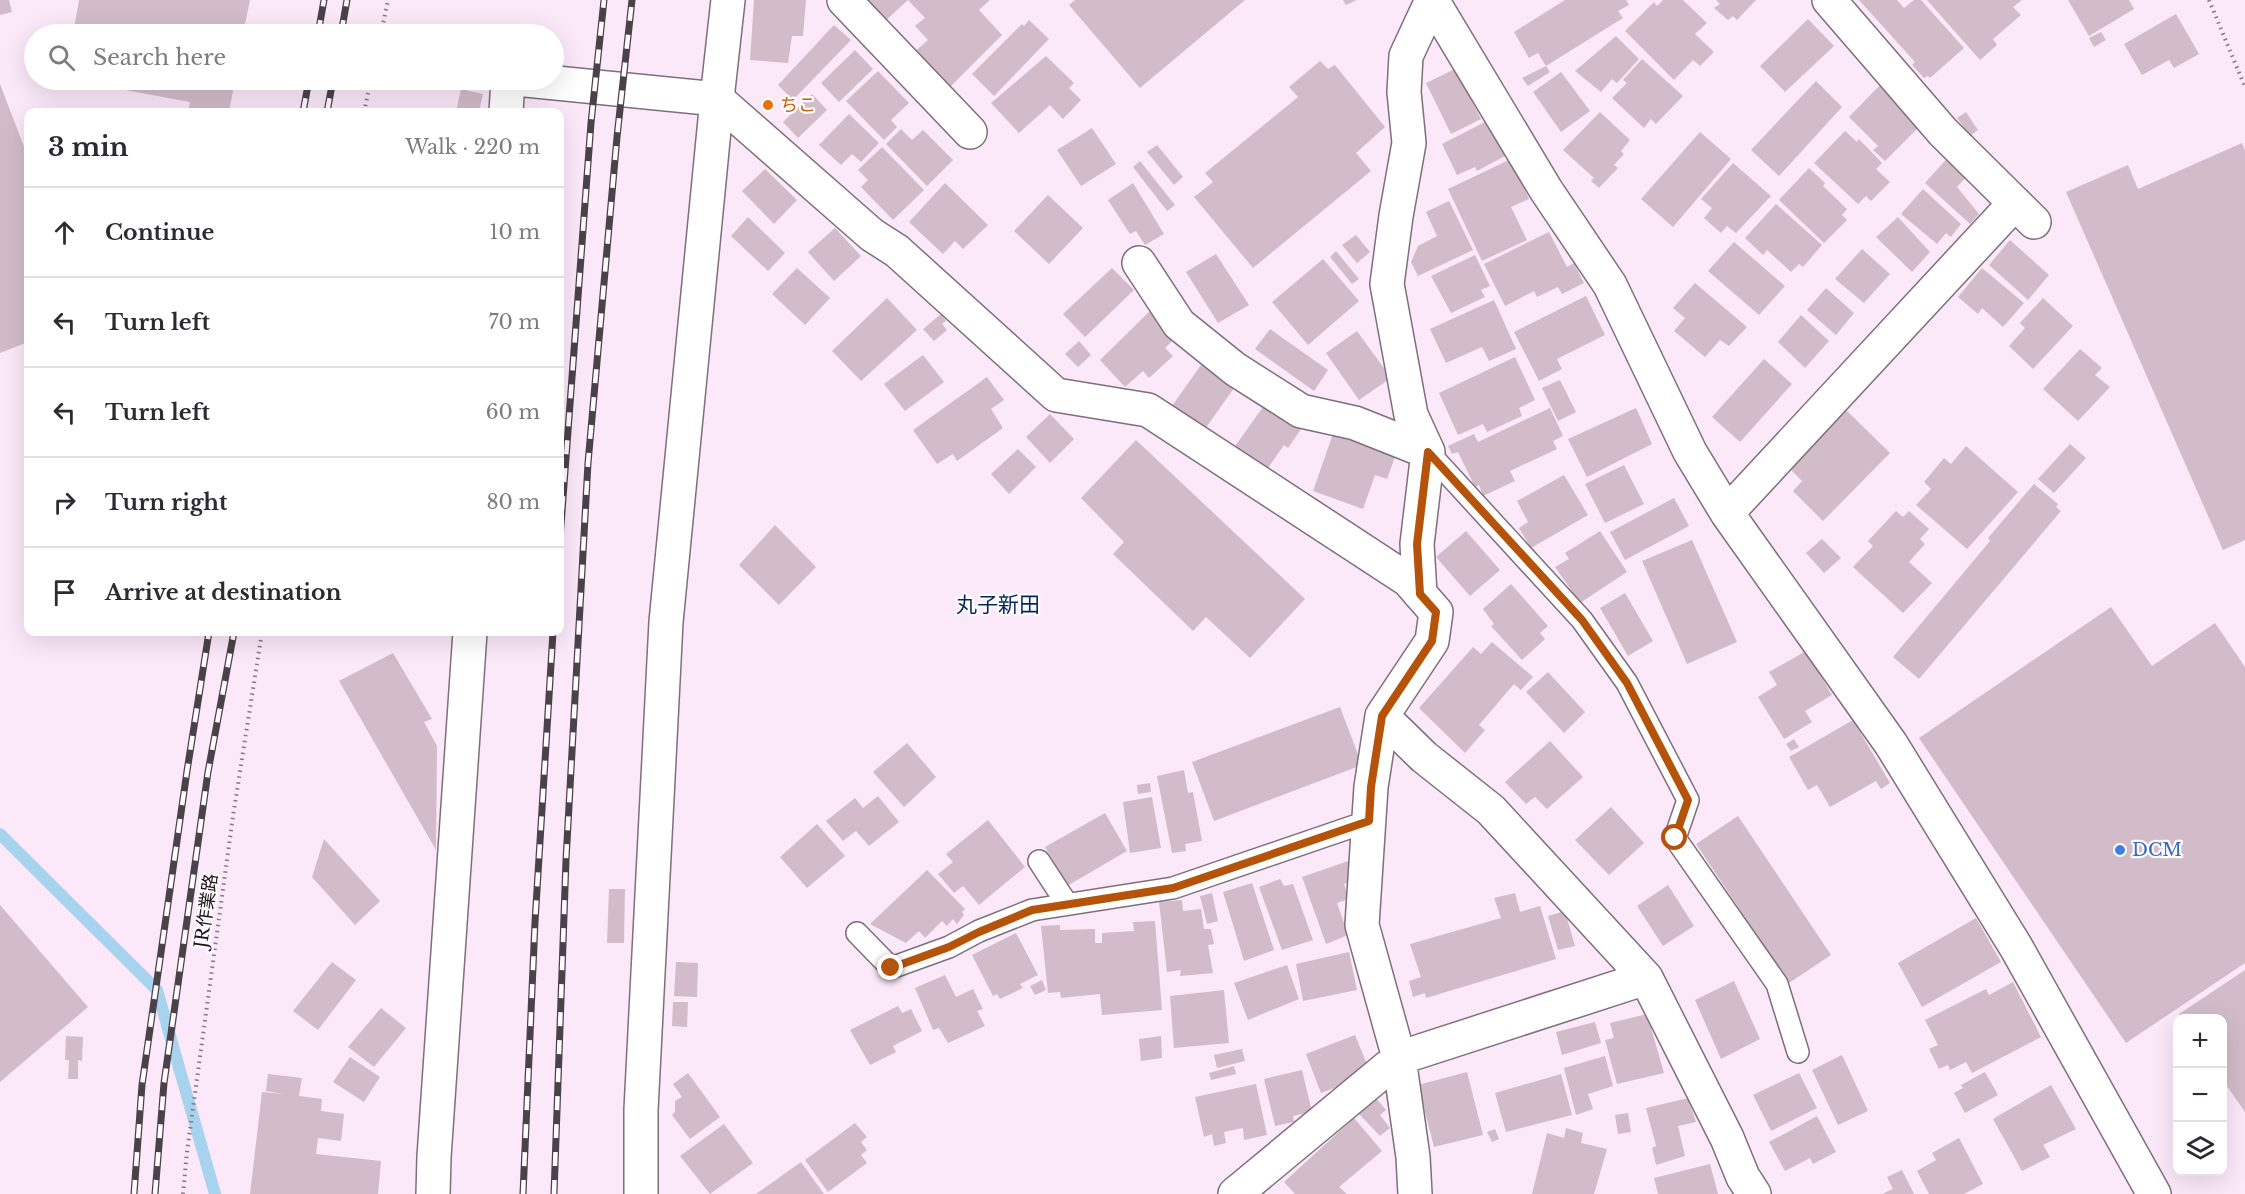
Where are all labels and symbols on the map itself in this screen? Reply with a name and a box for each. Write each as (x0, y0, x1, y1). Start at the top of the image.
place label: ちこ (780, 94, 816, 116)
marker: ちこ (761, 98, 775, 112)
district label: 丸子新田 (956, 592, 1040, 618)
route start (1661, 824, 1687, 850)
place label: DCM (2132, 839, 2182, 861)
marker: DCM (2113, 843, 2127, 857)
street label: JR作業路 (190, 872, 222, 952)
route end (877, 954, 903, 980)

